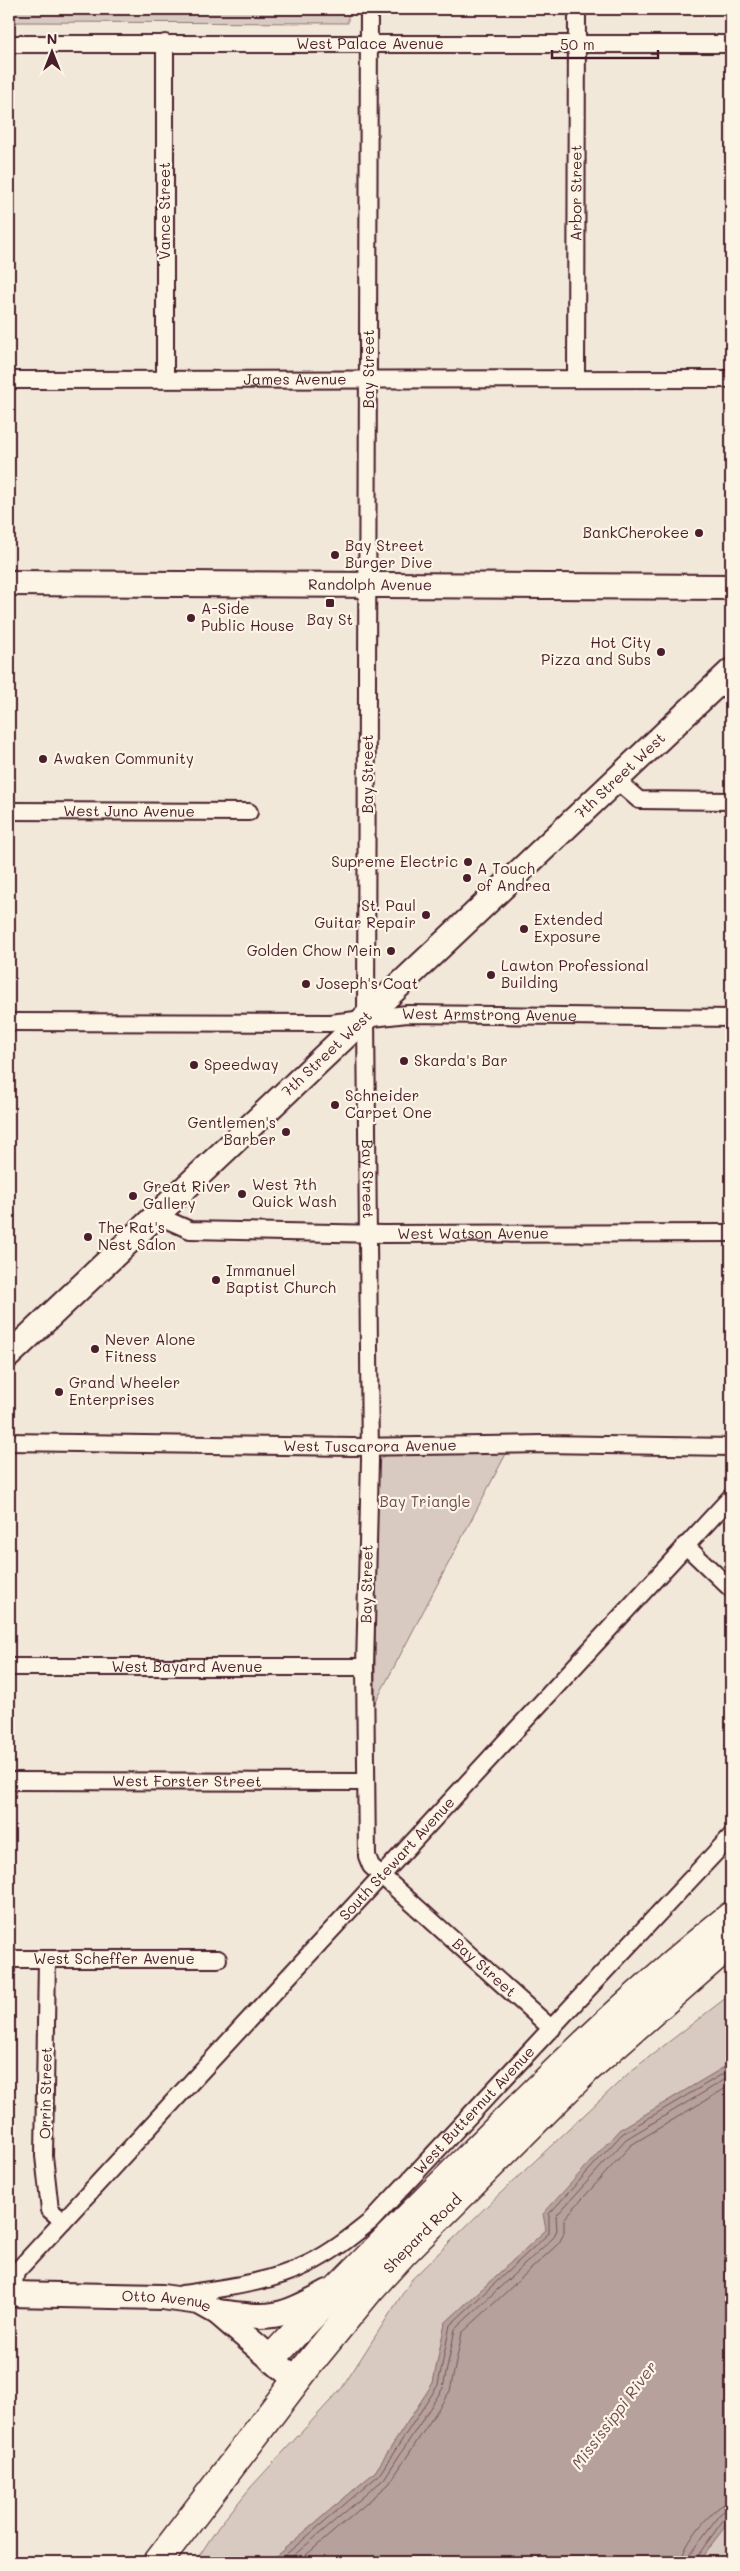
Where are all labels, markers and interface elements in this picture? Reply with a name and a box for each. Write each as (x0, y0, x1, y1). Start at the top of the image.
north arrow (28, 28, 78, 78)
scale bar (552, 28, 659, 60)
text: N (47, 29, 57, 48)
street label: West Palace Avenue (296, 33, 444, 53)
text: 50 m (560, 34, 595, 54)
street label: Arbor Street (565, 145, 586, 241)
street label: Vance Street (154, 162, 174, 260)
street label: Bay Street (358, 329, 378, 409)
street label: James Avenue (244, 369, 346, 389)
place label: BankCherokee (583, 522, 689, 542)
marker: BankCherokee (693, 527, 705, 539)
place label: Bay Street Burger Dive (345, 535, 432, 572)
marker: Bay Street Burger Dive (329, 549, 341, 561)
street label: Randolph Avenue (308, 574, 432, 594)
marker: Bay St (324, 597, 336, 609)
place label: A-Side Public House (201, 598, 294, 635)
place label: Bay St (307, 609, 353, 629)
marker: A-Side Public House (185, 612, 197, 624)
place label: Hot City Pizza and Subs (541, 632, 651, 669)
marker: Hot City Pizza and Subs (655, 646, 667, 658)
street label: 7th Street West (570, 728, 669, 823)
street label: Bay Street (357, 734, 377, 814)
place label: Awaken Community (53, 748, 194, 768)
marker: Awaken Community (37, 753, 49, 765)
street label: West Juno Avenue (63, 800, 195, 821)
place label: Supreme Electric (331, 851, 458, 871)
marker: Supreme Electric (462, 856, 474, 868)
place label: A Touch of Andrea (477, 858, 551, 895)
marker: A Touch of Andrea (461, 872, 473, 884)
place label: St. Paul Guitar Repair (314, 895, 416, 932)
marker: St. Paul Guitar Repair (420, 909, 432, 921)
place label: Extended Exposure (534, 909, 603, 946)
marker: Extended Exposure (518, 923, 530, 935)
place label: Golden Chow Mein (247, 940, 381, 960)
marker: Golden Chow Mein (385, 945, 397, 957)
place label: Lawton Professional Building (501, 955, 649, 992)
marker: Lawton Professional Building (485, 969, 497, 981)
place label: Joseph's Coat (316, 973, 418, 993)
marker: Joseph's Coat (300, 978, 312, 990)
street label: West Armstrong Avenue (402, 1003, 577, 1025)
street label: 7th Street West (277, 1005, 376, 1101)
place label: Skarda's Bar (414, 1050, 508, 1070)
place label: Speedway (204, 1054, 279, 1074)
marker: Skarda's Bar (398, 1055, 410, 1067)
marker: Speedway (188, 1059, 200, 1071)
place label: Schneider Carpet One (345, 1085, 432, 1122)
marker: Schneider Carpet One (329, 1099, 341, 1111)
place label: Gentlemen's Barber (187, 1112, 276, 1149)
marker: Gentlemen's Barber (280, 1126, 292, 1138)
street label: Bay Street (358, 1139, 379, 1219)
place label: West 7th Quick Wash (252, 1174, 336, 1211)
place label: Great River Gallery (143, 1176, 231, 1213)
marker: West 7th Quick Wash (236, 1188, 248, 1200)
marker: Great River Gallery (127, 1190, 139, 1202)
place label: The Rat's Nest Salon (98, 1217, 176, 1254)
street label: West Watson Avenue (397, 1223, 549, 1243)
marker: The Rat's Nest Salon (82, 1231, 94, 1243)
place label: Immanuel Baptist Church (226, 1260, 336, 1297)
marker: Immanuel Baptist Church (210, 1274, 222, 1286)
place label: Never Alone Fitness (105, 1329, 196, 1366)
marker: Never Alone Fitness (89, 1343, 101, 1355)
place label: Grand Wheeler Enterprises (69, 1372, 180, 1409)
marker: Grand Wheeler Enterprises (53, 1386, 65, 1398)
street label: West Tuscarora Avenue (283, 1434, 457, 1456)
park label: Bay Triangle (379, 1491, 471, 1511)
street label: Bay Street (355, 1544, 377, 1624)
street label: West Bayard Avenue (112, 1656, 262, 1676)
street label: West Forster Street (112, 1770, 262, 1791)
street label: South Stewart Avenue (334, 1792, 459, 1924)
street label: Bay Street (449, 1933, 521, 2001)
street label: West Scheffer Avenue (33, 1948, 195, 1968)
street label: West Butternut Avenue (409, 2041, 539, 2178)
street label: Orrin Street (34, 2047, 56, 2139)
street label: Shepard Road (378, 2189, 466, 2277)
street label: Otto Avenue (121, 2285, 216, 2316)
water label: Mississippi River (566, 2357, 661, 2473)

